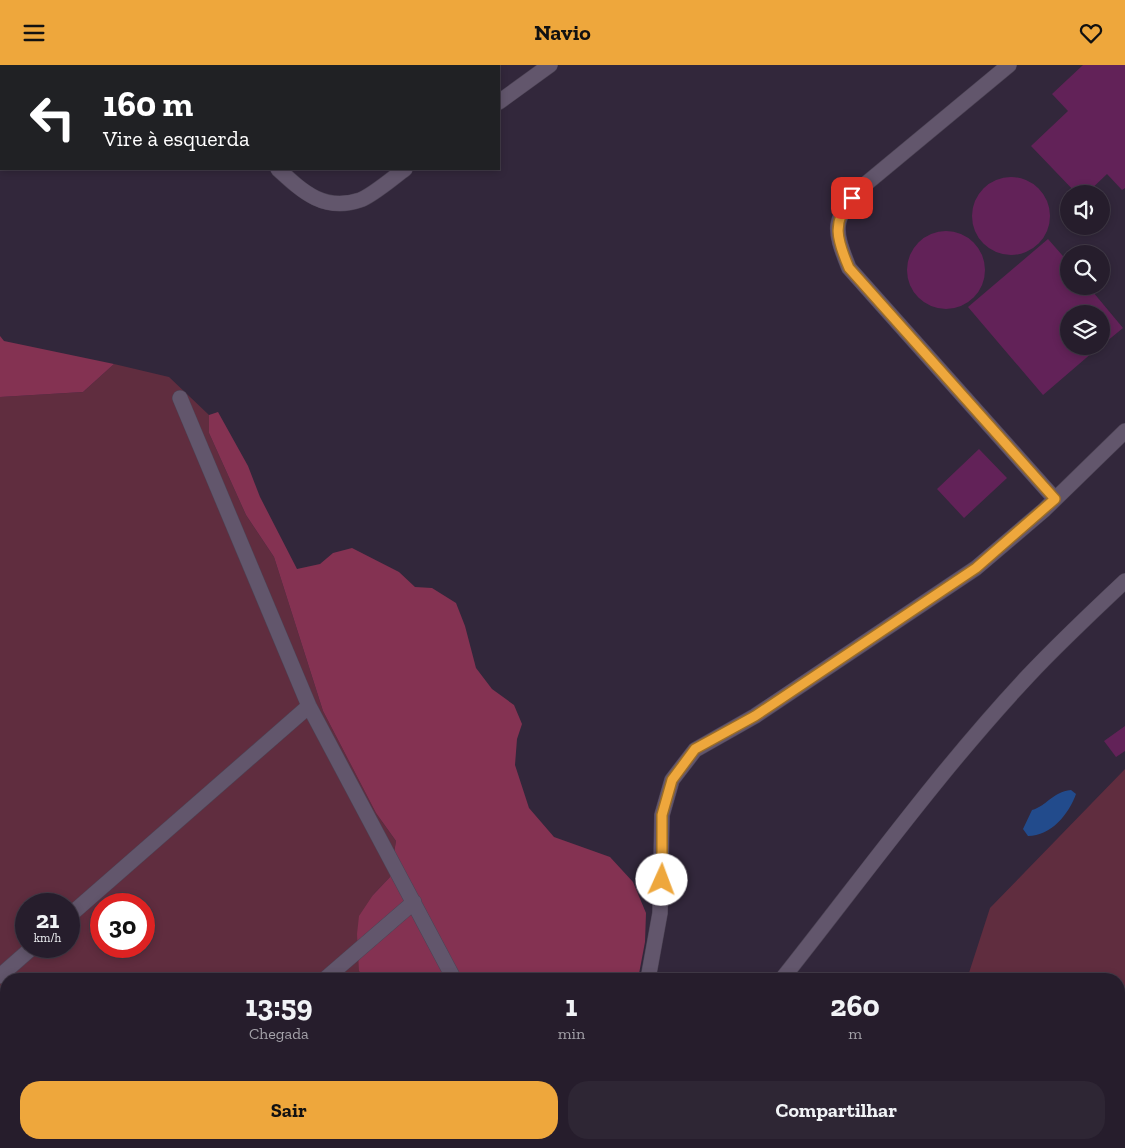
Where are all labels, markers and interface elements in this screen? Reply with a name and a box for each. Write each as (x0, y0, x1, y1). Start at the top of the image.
icon: menu (20, 19, 48, 47)
text: Navio (534, 19, 591, 46)
icon: heart (1077, 19, 1105, 47)
text: 160 m (103, 83, 193, 125)
icon: left (20, 85, 85, 150)
text: Vire à esquerda (103, 125, 250, 152)
pin (831, 177, 873, 219)
icon: arrive (838, 184, 866, 212)
map controls (1060, 185, 1110, 355)
button: sound (1060, 185, 1110, 235)
button: search (1060, 245, 1110, 295)
button: layers (1060, 305, 1110, 355)
position arrow (635, 853, 687, 905)
speed limit sign: 30 (90, 893, 155, 958)
text: 21 (36, 904, 59, 934)
text: km/h (34, 931, 61, 945)
text: 13:59 (245, 988, 312, 1024)
text: 1 (565, 988, 577, 1024)
text: 260 (830, 988, 880, 1024)
text: Chegada (249, 1024, 309, 1043)
text: min (558, 1024, 585, 1043)
text: m (848, 1024, 862, 1043)
button: Sair (20, 1081, 558, 1139)
button: Compartilhar (568, 1081, 1105, 1139)

